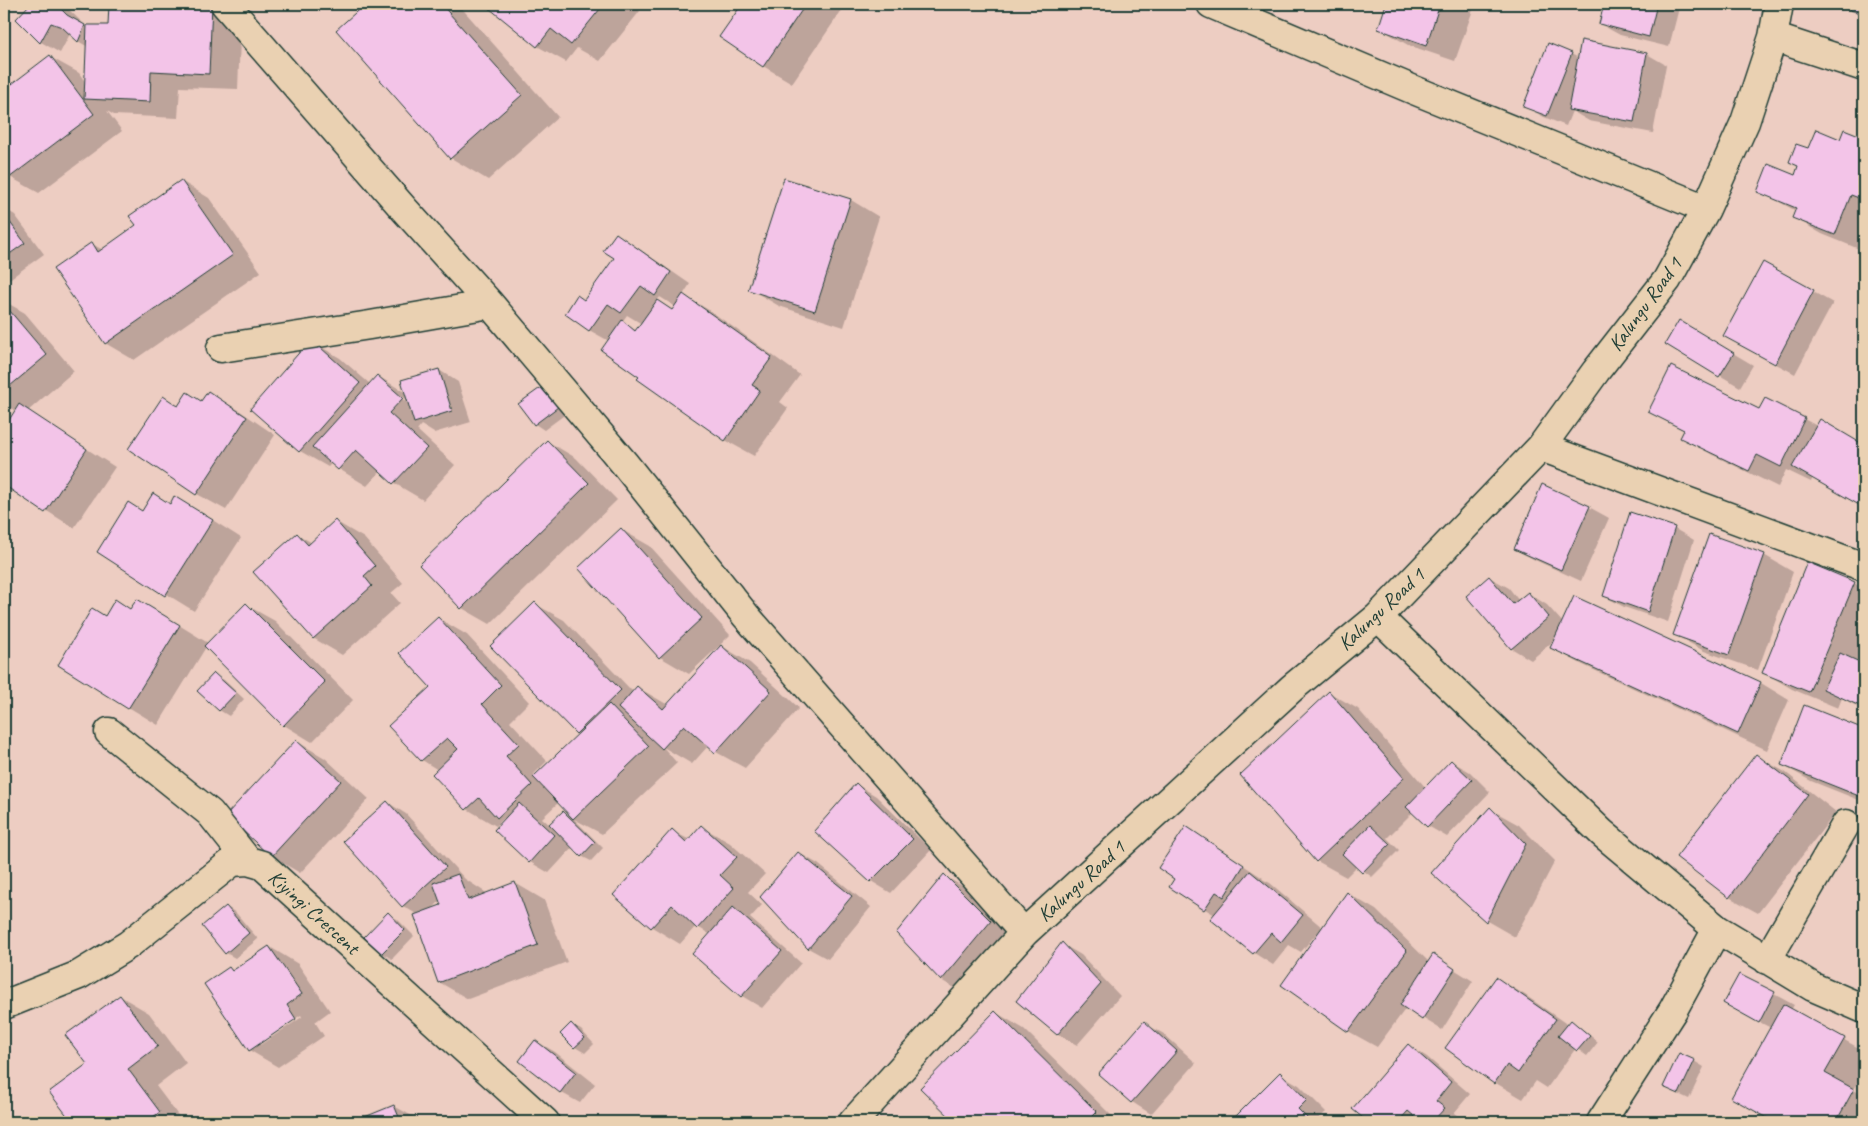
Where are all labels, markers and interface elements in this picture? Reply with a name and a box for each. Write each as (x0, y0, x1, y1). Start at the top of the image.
street label: Kalungu Road 1 (1602, 251, 1689, 356)
street label: Kalungu Road 1 (1332, 561, 1431, 656)
street label: Kalungu Road 1 (1032, 834, 1132, 927)
street label: Kiyingi Crescent (263, 864, 367, 961)

